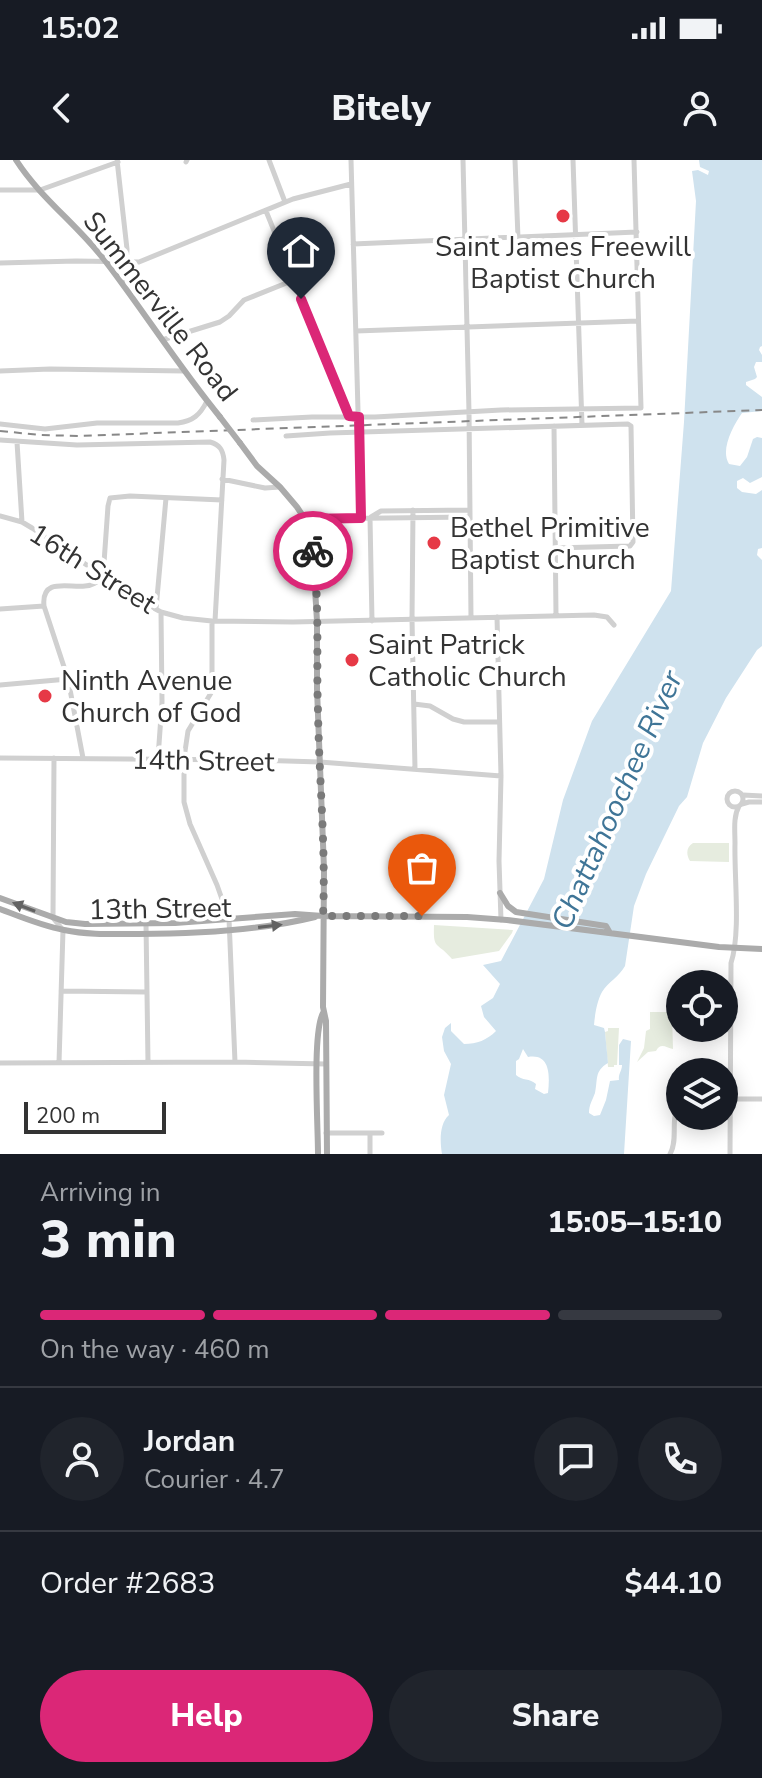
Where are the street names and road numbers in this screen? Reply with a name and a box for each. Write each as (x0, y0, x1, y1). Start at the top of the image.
street label: Summerville Road (74, 204, 246, 409)
street label: 16th Street (22, 515, 163, 623)
street label: 14th Street (131, 741, 275, 781)
street label: 13th Street (88, 889, 232, 929)

